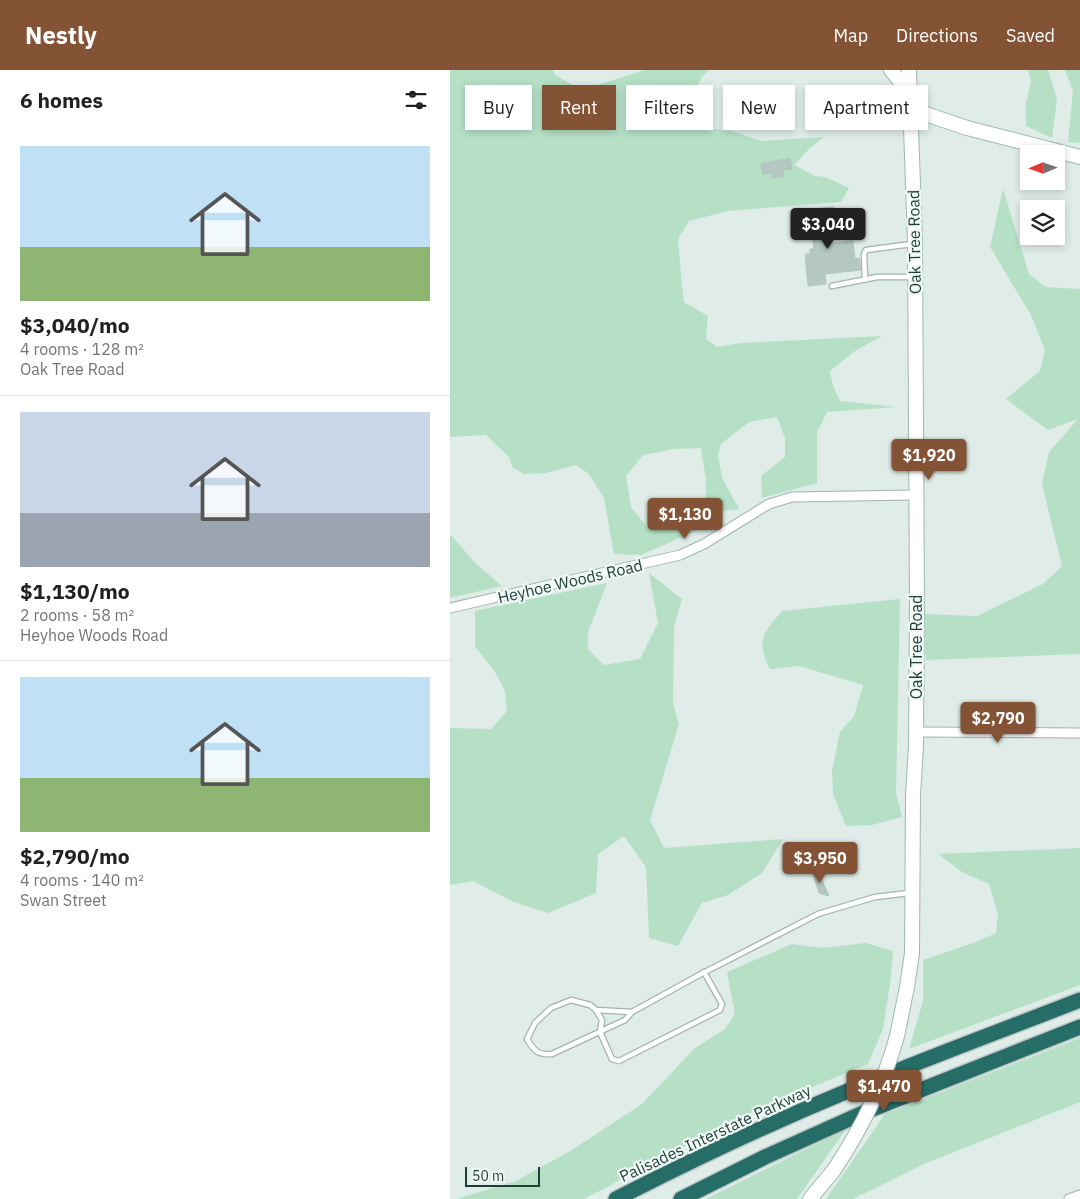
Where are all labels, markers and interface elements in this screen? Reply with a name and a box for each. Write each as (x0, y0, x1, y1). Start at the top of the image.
text: Nestly (25, 19, 97, 51)
text: Map (833, 24, 868, 47)
text: Directions (896, 24, 978, 47)
text: Saved (1006, 24, 1055, 47)
chip: Buy (465, 85, 532, 130)
chip: Rent (542, 85, 616, 130)
chip: Filters (626, 85, 713, 130)
chip: New (723, 85, 795, 130)
chip: Apartment (805, 85, 928, 130)
text: 6 homes (20, 86, 103, 114)
icon: filters (402, 86, 430, 114)
north arrow (1020, 145, 1065, 190)
map controls (1020, 145, 1065, 245)
icon: home (180, 179, 270, 269)
street label: Oak Tree Road (903, 190, 925, 294)
button: layers (1020, 200, 1065, 245)
pin: $3,040 (787, 208, 869, 250)
text: $3,040 (802, 214, 854, 234)
text: $3,040/mo (20, 311, 130, 339)
text: 4 rooms · 128 m² (20, 339, 144, 359)
text: Oak Tree Road (20, 359, 124, 379)
pin: $1,920 (888, 438, 970, 481)
icon: home (180, 444, 270, 534)
text: $1,920 (903, 445, 955, 465)
pin: $1,130 (644, 498, 726, 540)
text: $1,130 (659, 504, 711, 524)
street label: Heyhoe Woods Road (496, 555, 644, 607)
text: $1,130/mo (20, 577, 130, 605)
street label: Oak Tree Road (906, 595, 926, 699)
text: 2 rooms · 58 m² (20, 605, 134, 625)
text: Heyhoe Woods Road (20, 625, 168, 645)
pin: $2,790 (957, 702, 1039, 744)
text: $2,790 (972, 708, 1024, 728)
icon: home (180, 709, 270, 799)
text: $2,790/mo (20, 842, 130, 870)
pin: $3,950 (779, 842, 861, 884)
text: $3,950 (794, 848, 846, 868)
text: 4 rooms · 140 m² (20, 870, 144, 890)
text: Swan Street (20, 890, 107, 910)
pin: $1,470 (843, 1070, 925, 1112)
text: $1,470 (858, 1076, 910, 1096)
street label: Palisades Interstate Parkway (616, 1080, 814, 1186)
scale bar (465, 1164, 540, 1187)
text: 50 m (472, 1167, 504, 1185)

